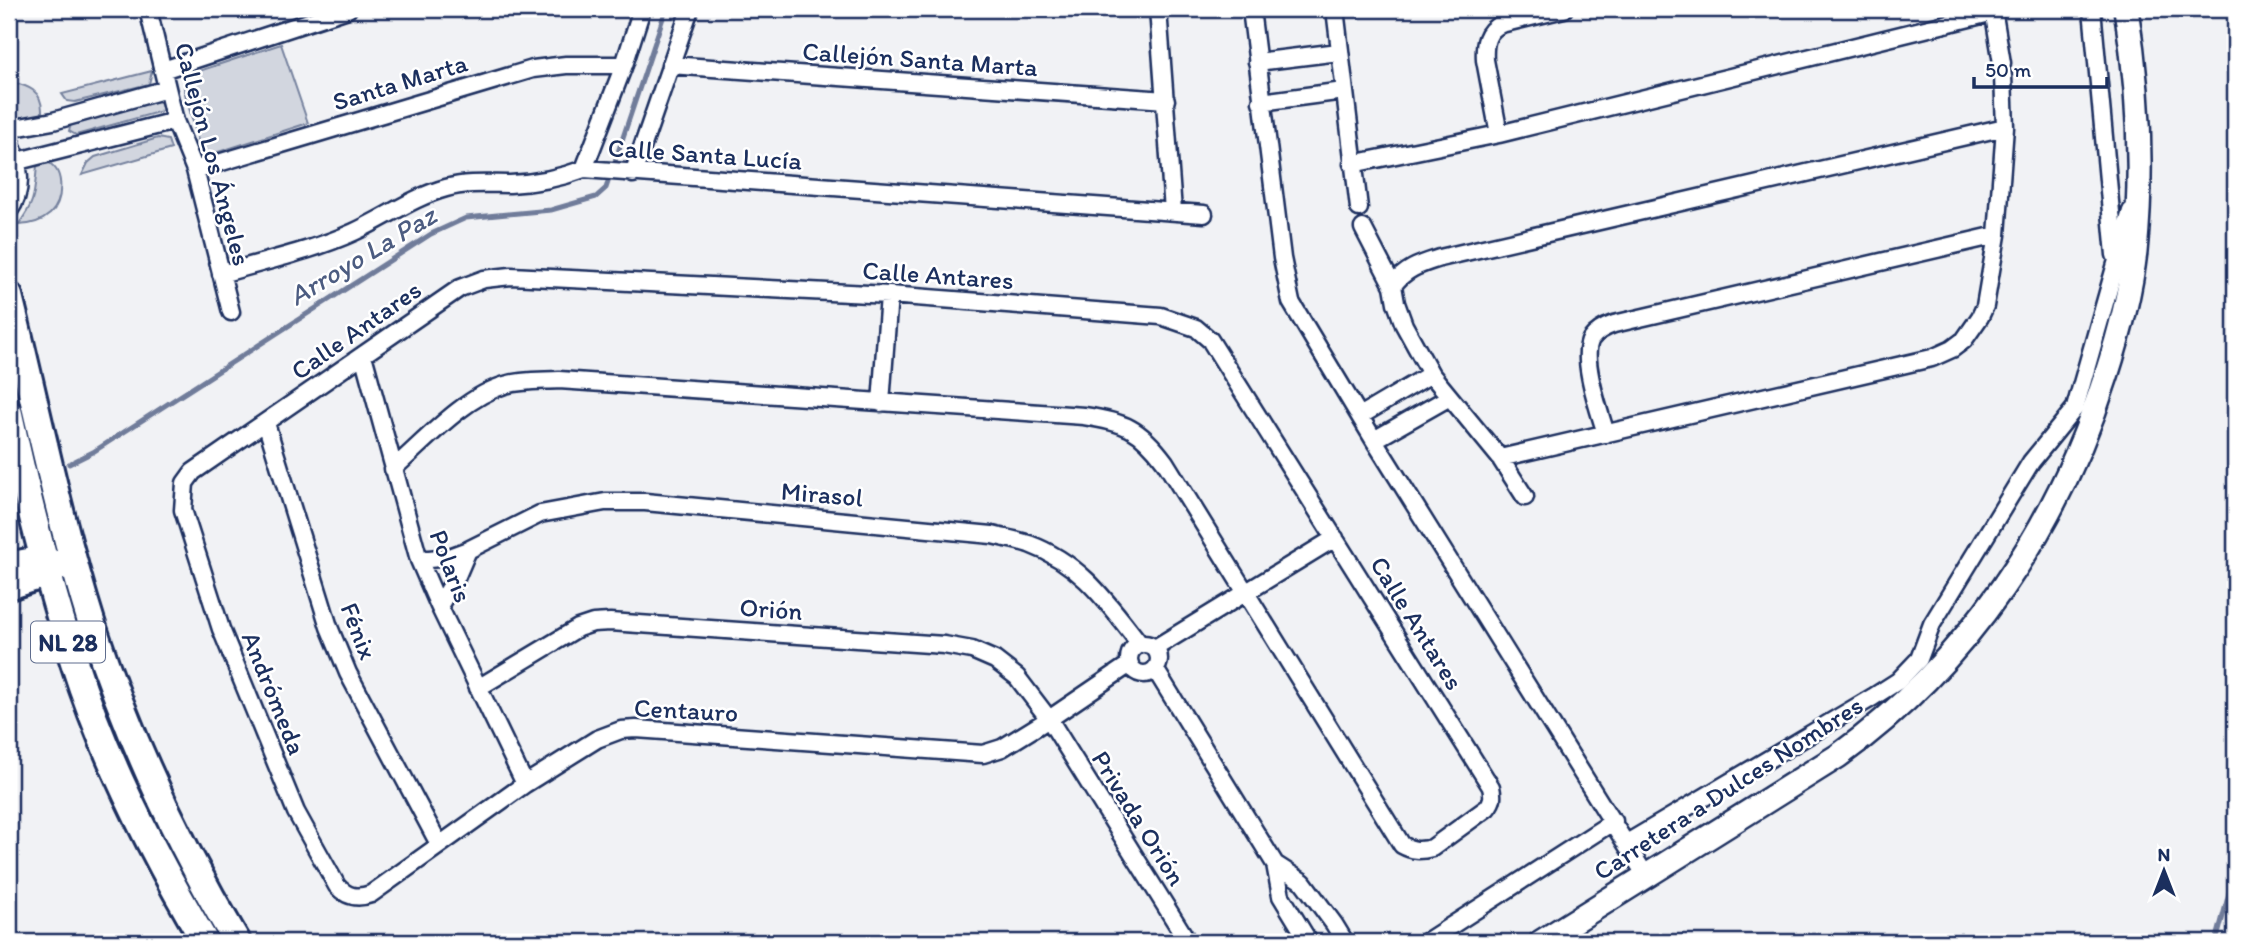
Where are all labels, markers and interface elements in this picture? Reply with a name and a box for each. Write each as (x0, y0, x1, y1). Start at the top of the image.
street label: Callejón Santa Marta (801, 35, 1039, 83)
street label: Callejón Los Ángeles (168, 39, 258, 269)
street label: Santa Marta (329, 46, 472, 118)
scale bar (1974, 46, 2108, 90)
text: 50 m (1985, 57, 2032, 82)
street label: Calle Santa Lucía (607, 131, 804, 177)
water label: Arroyo La Paz (282, 197, 444, 312)
street label: Calle Antares (861, 254, 1015, 296)
street label: Calle Antares (285, 273, 427, 387)
street label: Mirasol (780, 474, 864, 514)
street label: Polaris (423, 525, 479, 607)
street label: Calle Antares (1363, 550, 1471, 696)
street label: Orión (738, 591, 804, 627)
street label: Fénix (334, 598, 384, 664)
road number: NL 28 (31, 622, 105, 662)
street label: Andrómeda (235, 627, 313, 759)
street label: Carretera a Dulces Nombres (1587, 689, 1869, 887)
street label: Centauro (633, 691, 739, 729)
street label: Privada Orión (1085, 745, 1193, 892)
north arrow (2128, 836, 2198, 906)
text: N (2158, 843, 2170, 866)

